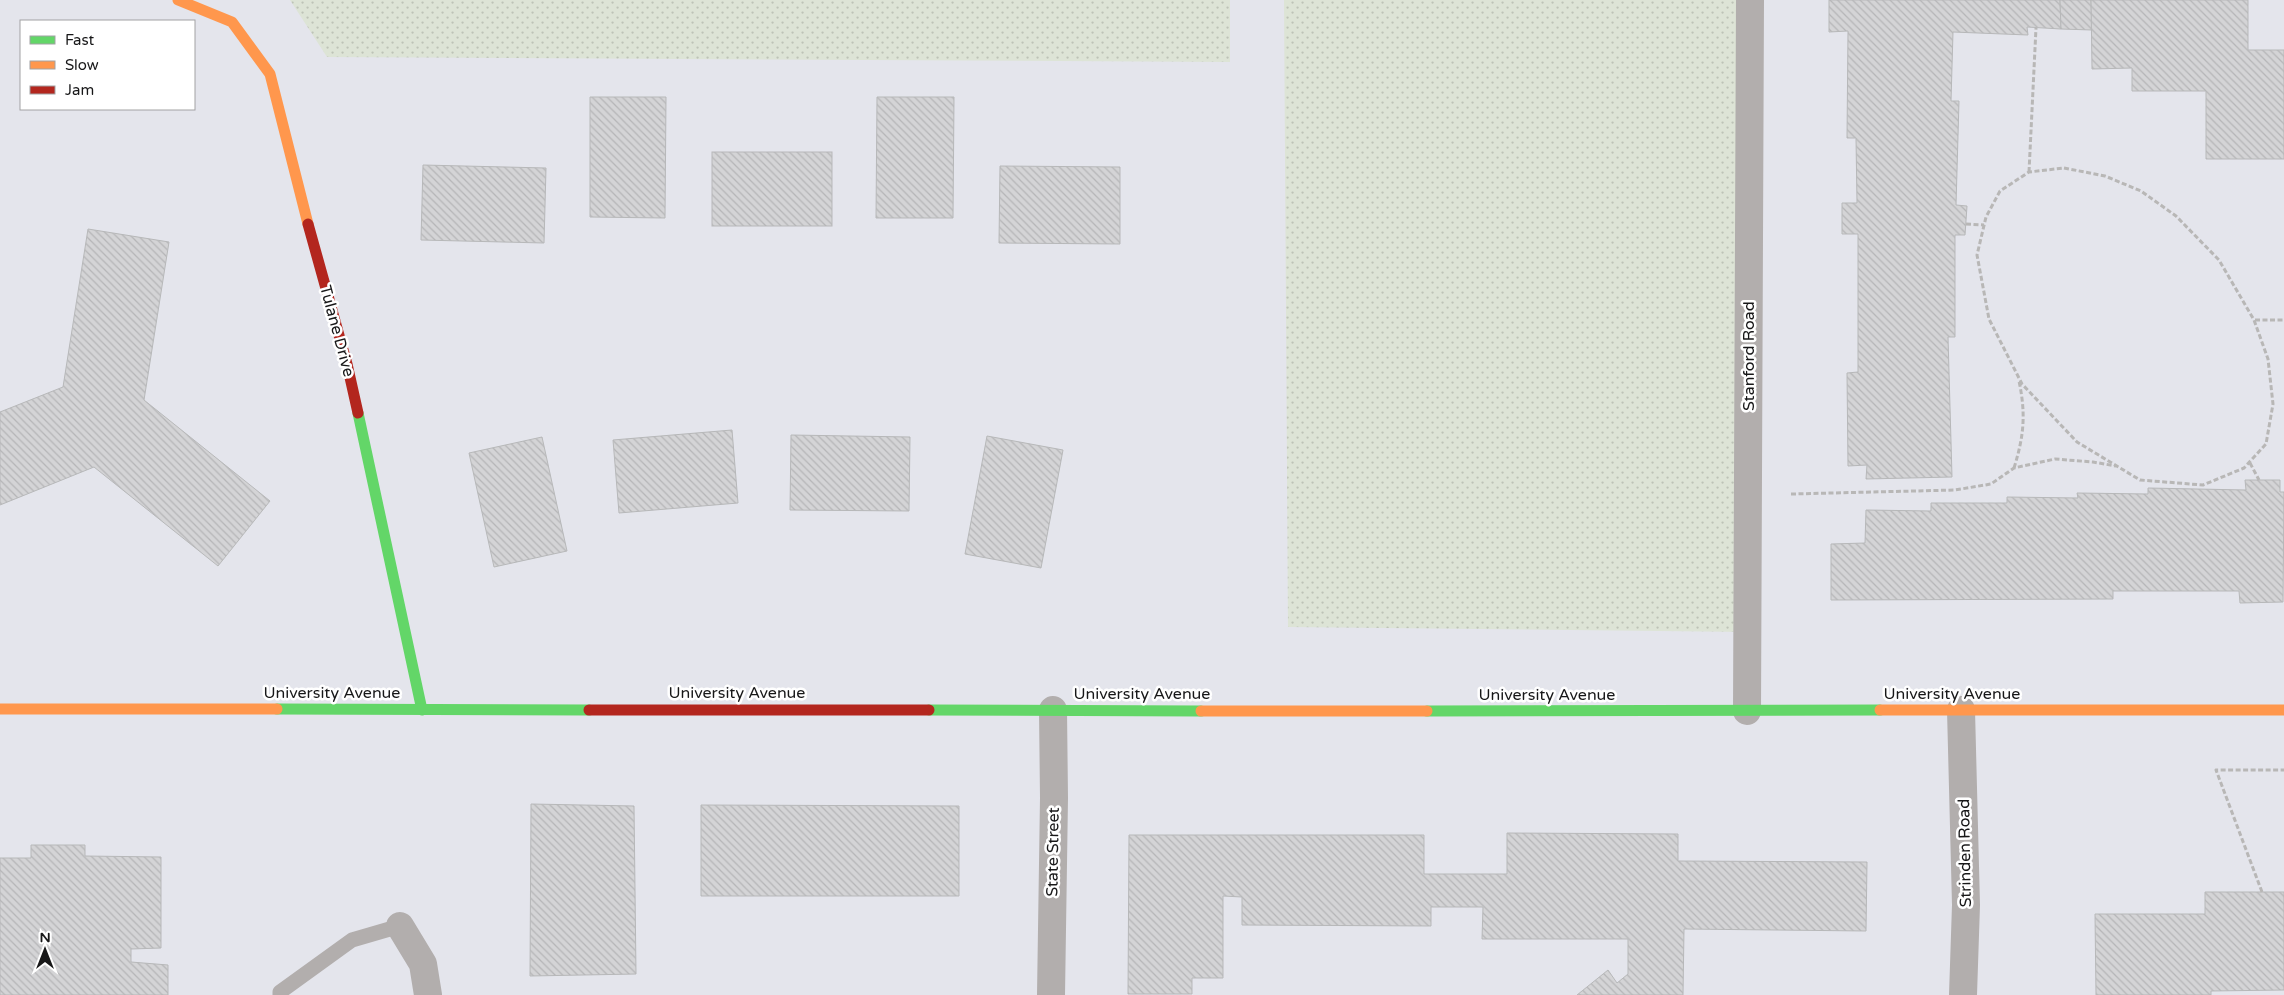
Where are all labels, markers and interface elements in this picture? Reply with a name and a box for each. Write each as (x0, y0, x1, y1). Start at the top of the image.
legend (20, 20, 195, 110)
text: Fast (65, 31, 95, 49)
text: Slow (65, 56, 99, 74)
text: Jam (65, 81, 94, 99)
street label: Tulane Drive (315, 283, 359, 379)
street label: Stanford Road (1739, 301, 1759, 411)
street label: University Avenue (264, 683, 400, 703)
street label: University Avenue (669, 683, 805, 703)
street label: University Avenue (1074, 684, 1210, 704)
street label: University Avenue (1884, 684, 2020, 704)
street label: University Avenue (1479, 685, 1615, 705)
street label: Strinden Road (1954, 798, 1976, 908)
street label: State Street (1042, 807, 1064, 897)
north arrow (20, 925, 70, 975)
text: N (39, 929, 51, 946)

